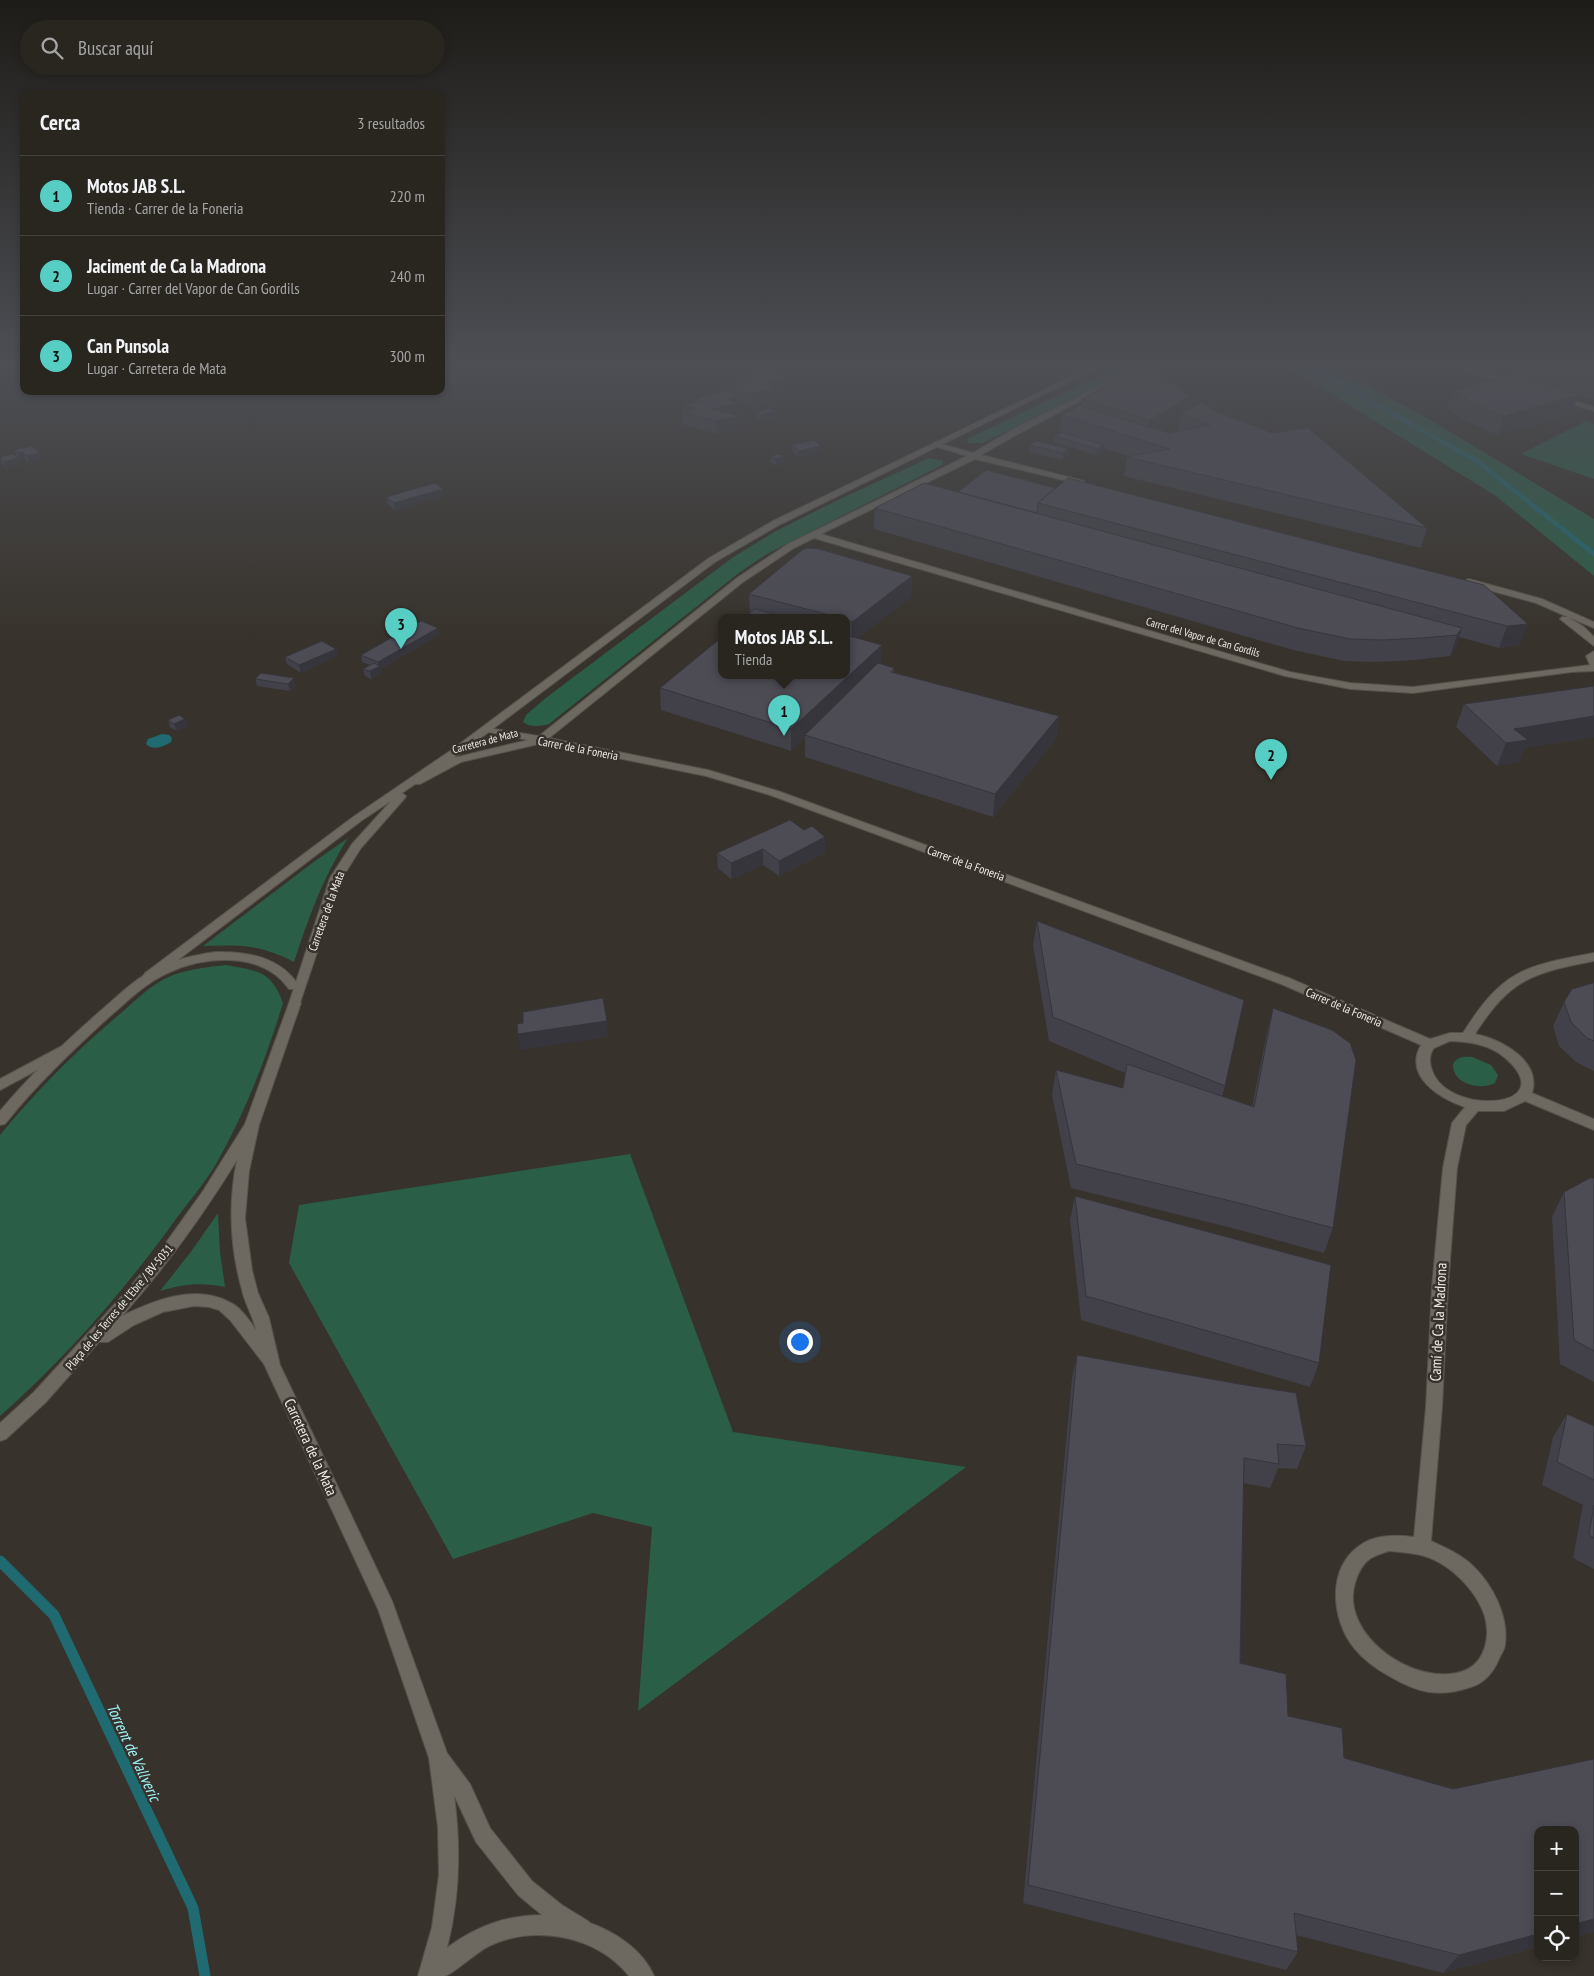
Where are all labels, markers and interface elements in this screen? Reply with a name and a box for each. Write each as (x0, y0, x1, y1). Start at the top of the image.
search box (20, 20, 445, 75)
icon: search (38, 34, 66, 62)
text: Buscar aquí (78, 36, 153, 60)
text: Cerca (40, 109, 80, 136)
text: 3 resultados (357, 113, 425, 133)
text: Motos JAB S.L. (87, 174, 185, 198)
text: 1 (52, 186, 60, 206)
text: 220 m (390, 186, 425, 206)
text: Tienda · Carrer de la Foneria (87, 198, 243, 218)
text: Jaciment de Ca la Madrona (87, 254, 266, 278)
text: 2 (52, 266, 60, 286)
text: 240 m (390, 266, 425, 286)
text: Lugar · Carrer del Vapor de Can Gordils (87, 278, 300, 298)
text: Can Punsola (87, 334, 169, 358)
text: 3 (52, 346, 60, 366)
text: 300 m (390, 346, 425, 366)
text: Lugar · Carretera de Mata (87, 358, 227, 378)
pin: 3 (385, 608, 417, 649)
popup (718, 614, 850, 679)
street label: Carrer del Vapor de Can Gordils (1144, 614, 1262, 660)
text: Motos JAB S.L. (735, 625, 833, 649)
text: Tienda (735, 649, 772, 669)
pin: 1 (768, 695, 800, 736)
street label: Carretera de Mata (451, 725, 519, 757)
street label: Carrer de la Foneria (537, 733, 620, 763)
pin: 2 (1255, 739, 1287, 780)
street label: Carrer de la Foneria (925, 842, 1007, 884)
street label: Carretera de la Mata (305, 869, 347, 953)
street label: Carrer de la Foneria (1304, 984, 1385, 1030)
street label: Plaça de les Terres de l'Ebre / BV-5031 (62, 1241, 176, 1373)
street label: Camí de Ca la Madrona (1425, 1262, 1451, 1382)
your location (787, 1329, 813, 1355)
street label: Carretera de la Mata (280, 1395, 342, 1499)
water label: Torrent de Vallveric (103, 1700, 166, 1806)
map controls (1534, 1826, 1579, 1961)
button: + (1534, 1826, 1579, 1871)
button: − (1534, 1871, 1579, 1916)
button: locate (1534, 1916, 1579, 1961)

